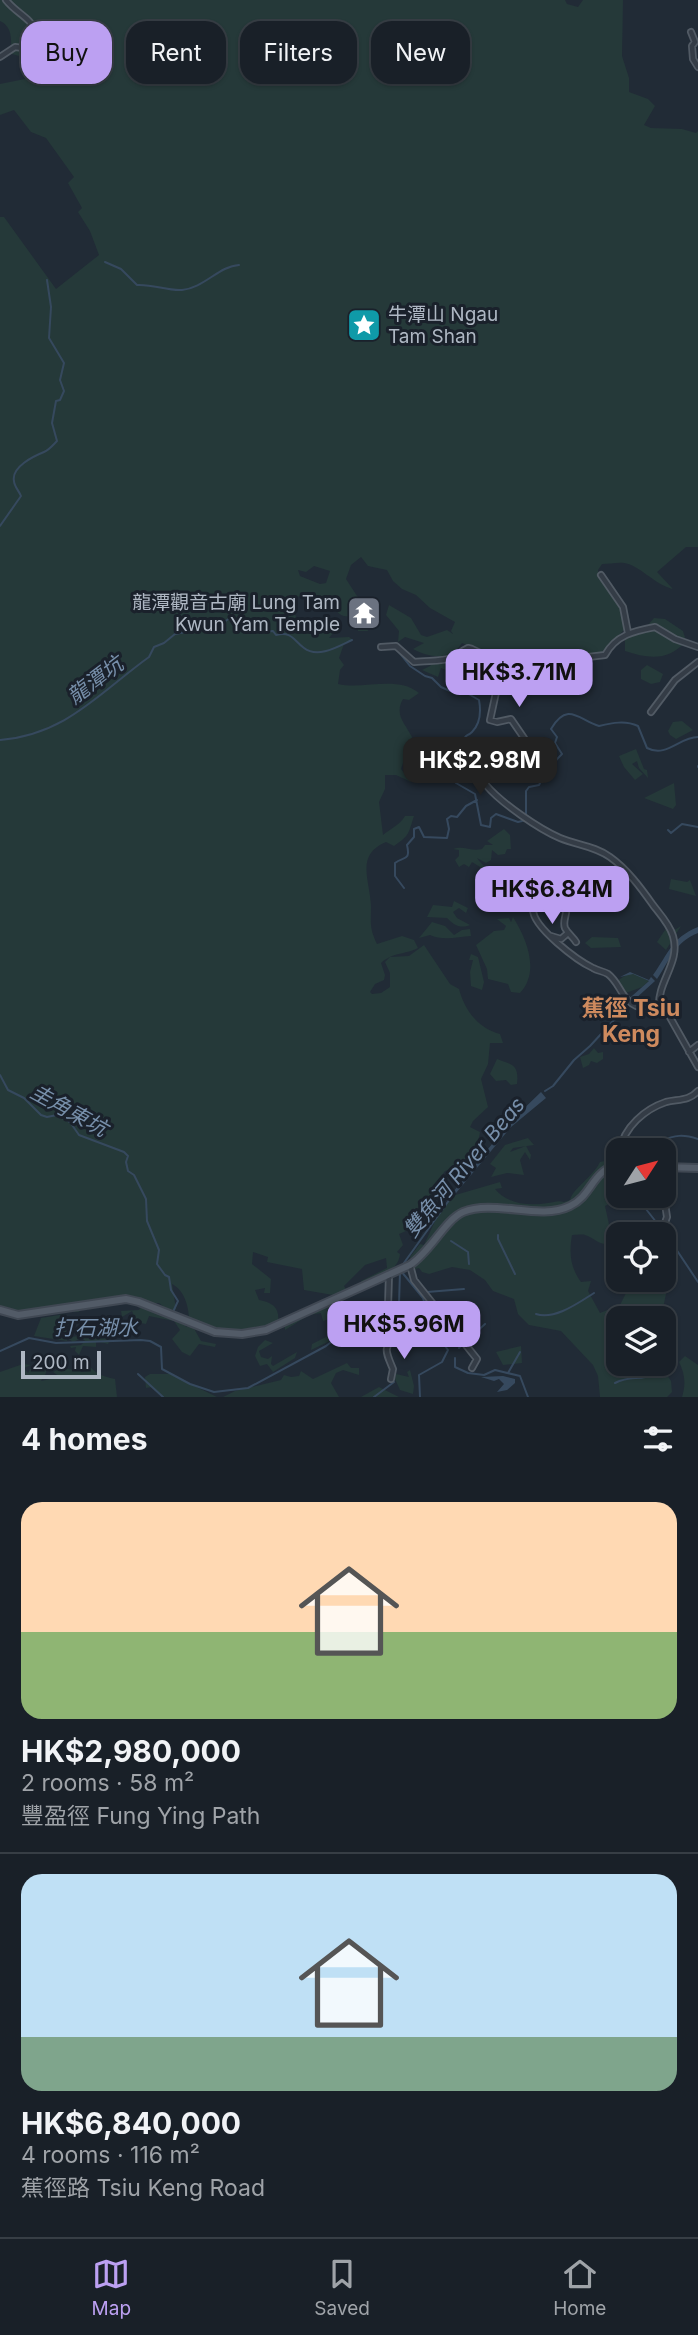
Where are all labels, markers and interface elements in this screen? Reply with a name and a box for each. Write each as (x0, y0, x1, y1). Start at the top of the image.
chip: Buy (21, 21, 112, 84)
chip: Rent (126, 21, 226, 84)
chip: Filters (240, 21, 357, 84)
chip: New (371, 21, 470, 84)
place label: 牛潭山 Ngau Tam Shan (388, 303, 498, 348)
place icon: 牛潭山 Ngau Tam Shan (345, 306, 383, 344)
place label: 龍潭觀音古廟 Lung Tam Kwun Yam Temple (132, 591, 340, 636)
temple icon: 龍潭觀音古廟 Lung Tam Kwun Yam Temple (345, 594, 383, 632)
water label: 龍潭坑 (62, 649, 130, 709)
pin: HK$3.71M (447, 650, 591, 709)
text: HK$3.71M (462, 658, 576, 686)
pin: HK$2.98M (408, 738, 552, 797)
text: HK$2.98M (419, 746, 541, 774)
pin: HK$6.84M (480, 866, 624, 926)
text: HK$6.84M (491, 875, 613, 903)
district label: 蕉徑 Tsiu Keng (582, 994, 680, 1048)
water label: 圭角東坑 (26, 1079, 114, 1143)
water label: 雙魚河 River Beas (398, 1092, 530, 1242)
north arrow (606, 1138, 676, 1208)
map controls (606, 1138, 676, 1376)
button: locate (606, 1222, 676, 1292)
pin: HK$5.96M (332, 1302, 476, 1361)
button: layers (606, 1306, 676, 1376)
text: HK$5.96M (343, 1310, 465, 1338)
water label: 打石湖水 (54, 1315, 139, 1340)
scale bar (21, 1348, 102, 1380)
text: 200 m (32, 1351, 90, 1374)
icon: filters (639, 1420, 677, 1458)
text: 4 homes (21, 1421, 148, 1457)
icon: home (286, 1548, 412, 1674)
text: HK$2,980,000 (21, 1733, 241, 1769)
text: 2 rooms · 58 m² (21, 1769, 194, 1797)
text: 豐盈徑 Fung Ying Path (21, 1802, 260, 1830)
icon: home (286, 1920, 412, 2046)
text: HK$6,840,000 (21, 2105, 241, 2141)
text: 4 rooms · 116 m² (21, 2141, 200, 2169)
text: 蕉徑路 Tsiu Keng Road (21, 2174, 265, 2202)
tab: Map (92, 2255, 131, 2320)
tab: Saved (314, 2255, 370, 2320)
tab: Home (553, 2255, 606, 2320)

